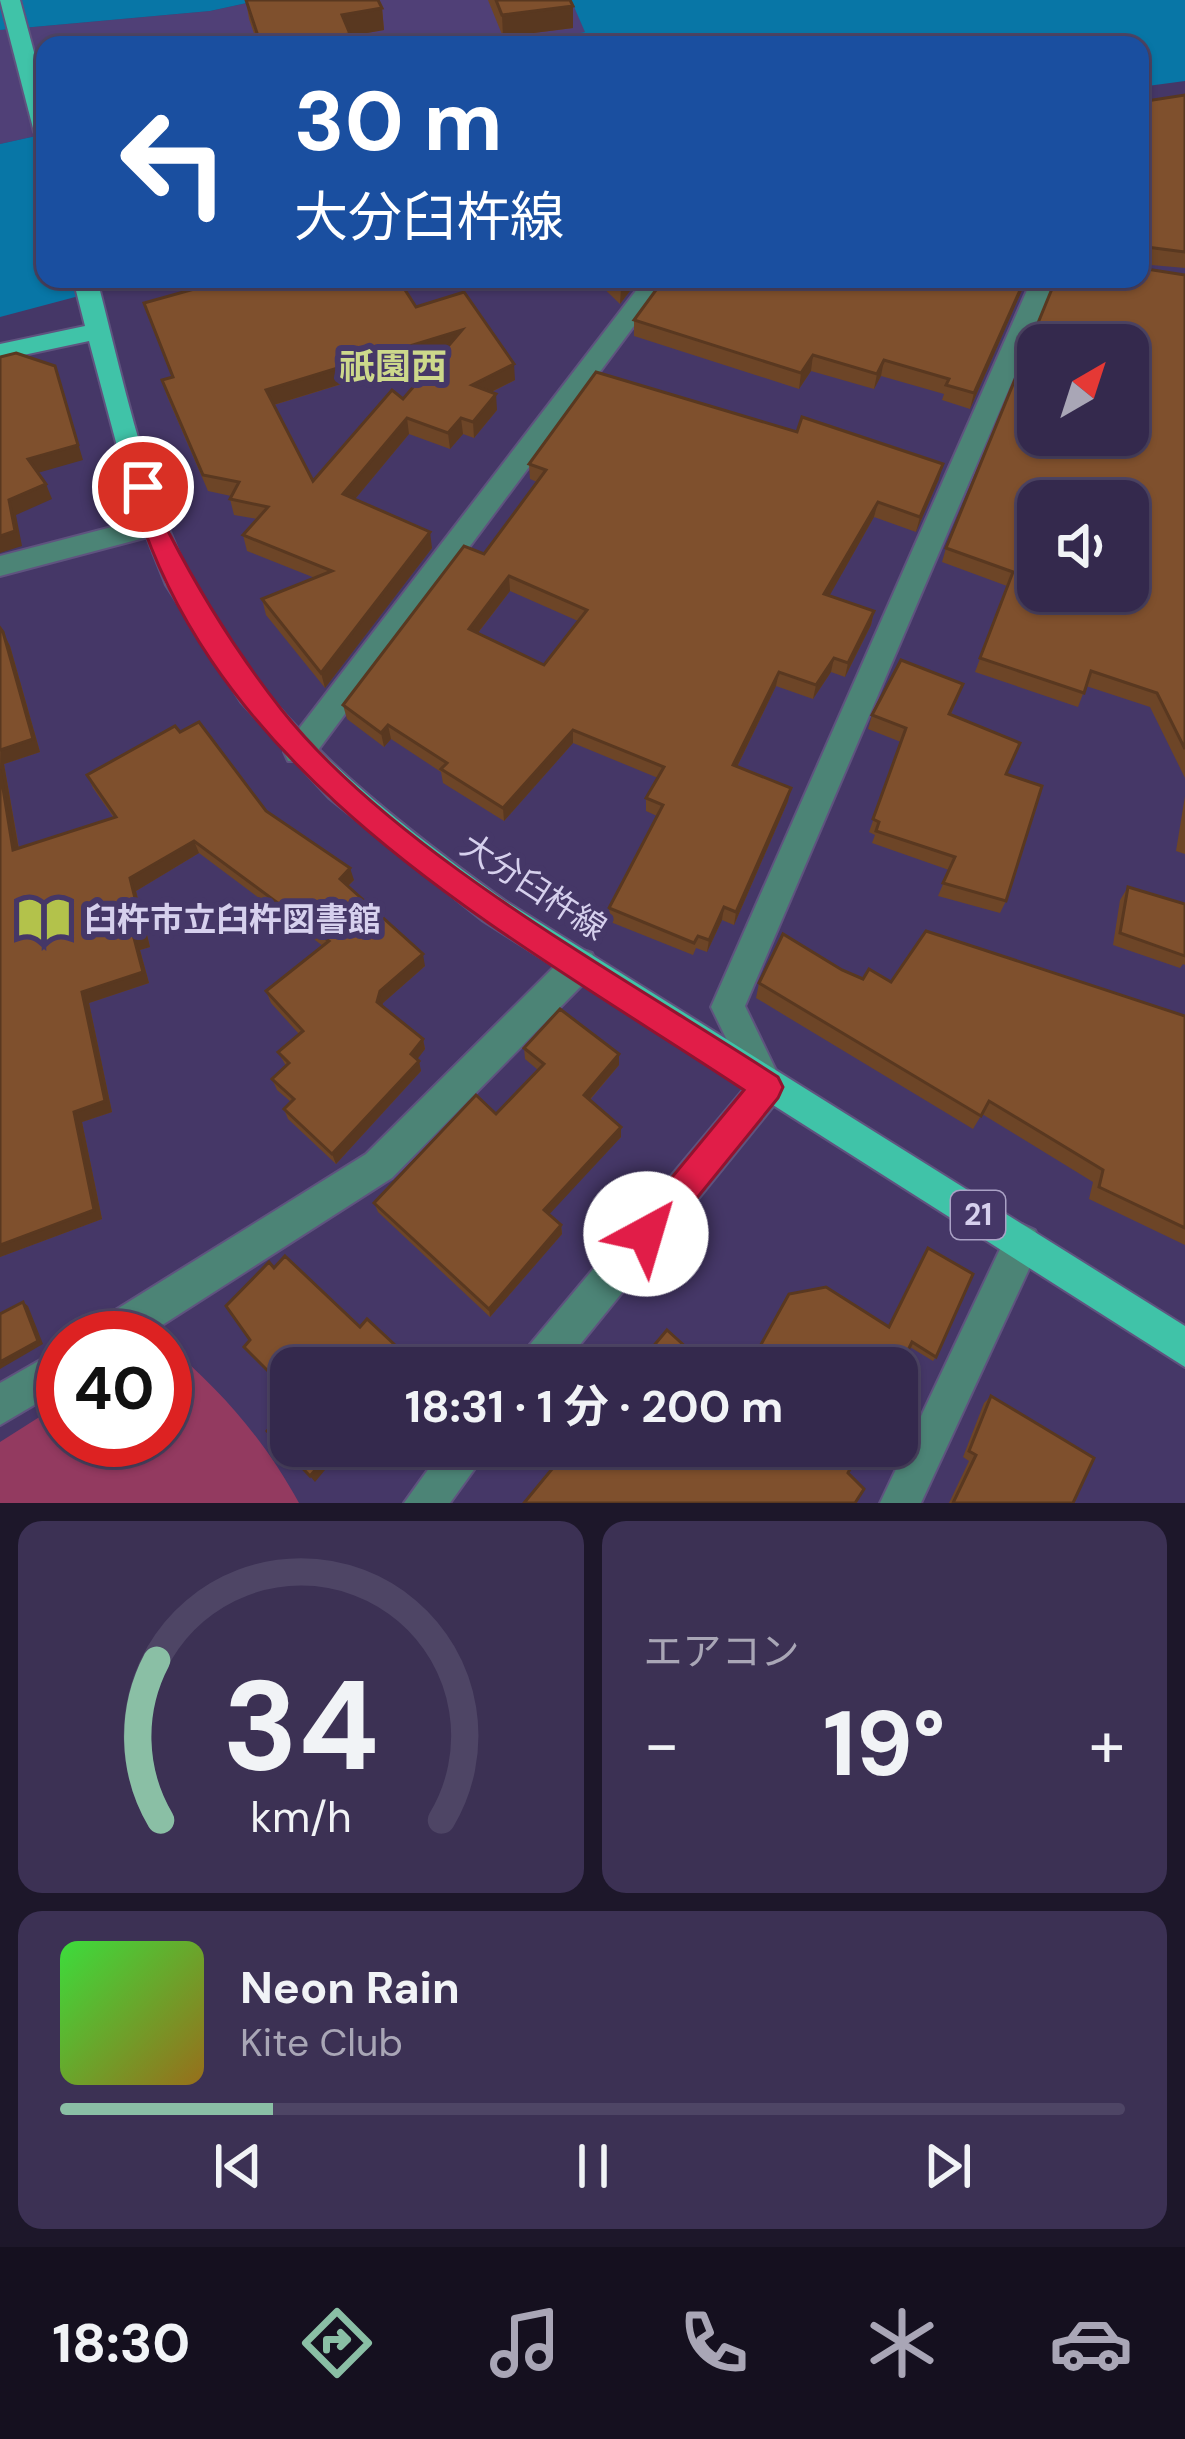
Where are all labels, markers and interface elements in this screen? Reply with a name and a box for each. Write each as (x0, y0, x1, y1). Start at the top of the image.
text: 30 m (294, 67, 503, 176)
icon: left (96, 84, 252, 240)
text: 大分臼杵線 (294, 182, 564, 253)
north arrow (1017, 324, 1149, 456)
map controls (1017, 324, 1149, 612)
district label: 祇園西 (339, 343, 447, 390)
pin (92, 436, 194, 538)
icon: arrive (110, 454, 176, 520)
button: sound (1017, 480, 1149, 612)
street label: 大分臼杵線 (453, 823, 615, 949)
library icon: 臼杵市立臼杵図書館 (15, 890, 73, 948)
place label: 臼杵市立臼杵図書館 (84, 898, 381, 941)
position arrow (583, 1171, 709, 1297)
road number: 21 (951, 1191, 1005, 1239)
speed limit sign: 40 (36, 1311, 192, 1467)
text: 18:31 · 1 分 · 200 m (405, 1377, 783, 1436)
text: エアコン (644, 1626, 800, 1677)
text: 34 (223, 1645, 379, 1808)
text: 19° (823, 1686, 946, 1803)
text: − (644, 1702, 680, 1787)
text: + (1089, 1702, 1125, 1787)
text: km/h (250, 1789, 351, 1845)
text: Neon Rain (240, 1958, 460, 2017)
text: Kite Club (240, 2017, 403, 2068)
icon: previous (205, 2133, 271, 2199)
icon: pause (560, 2133, 626, 2199)
icon: next (915, 2133, 981, 2199)
icon: directions (295, 2301, 379, 2385)
icon: music (483, 2301, 567, 2385)
icon: phone (672, 2301, 756, 2385)
icon: climate (860, 2301, 944, 2385)
icon: car (1049, 2301, 1133, 2385)
text: 18:30 (52, 2308, 190, 2379)

